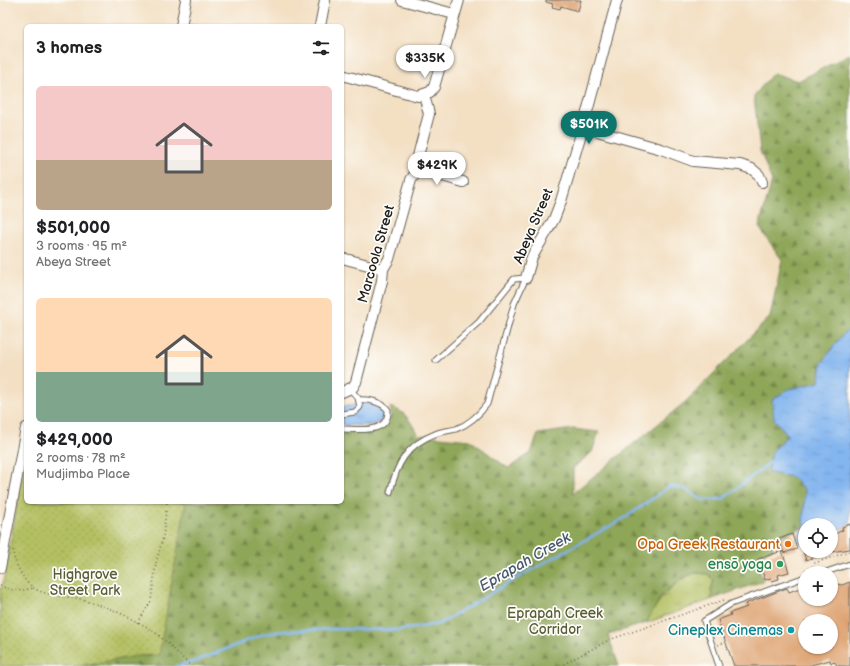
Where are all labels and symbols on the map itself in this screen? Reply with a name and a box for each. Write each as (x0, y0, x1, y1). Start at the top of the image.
pin: $335K (397, 45, 453, 79)
pin: $501K (561, 111, 617, 145)
pin: $429K (409, 152, 465, 186)
street label: Abeya Street (509, 185, 557, 266)
street label: Marcoola Street (354, 202, 398, 305)
water label: Eprapah Creek (476, 528, 575, 596)
place label: Opa Greek Restaurant (637, 536, 781, 553)
marker: Opa Greek Restaurant (783, 539, 793, 549)
place label: ensō yoga (708, 556, 772, 573)
marker: ensō yoga (775, 559, 785, 569)
park label: Highgrove Street Park (50, 566, 120, 599)
park label: Eprapah Creek Corridor (507, 605, 603, 638)
place label: Cineplex Cinemas (668, 622, 783, 639)
marker: Cineplex Cinemas (786, 625, 796, 635)

